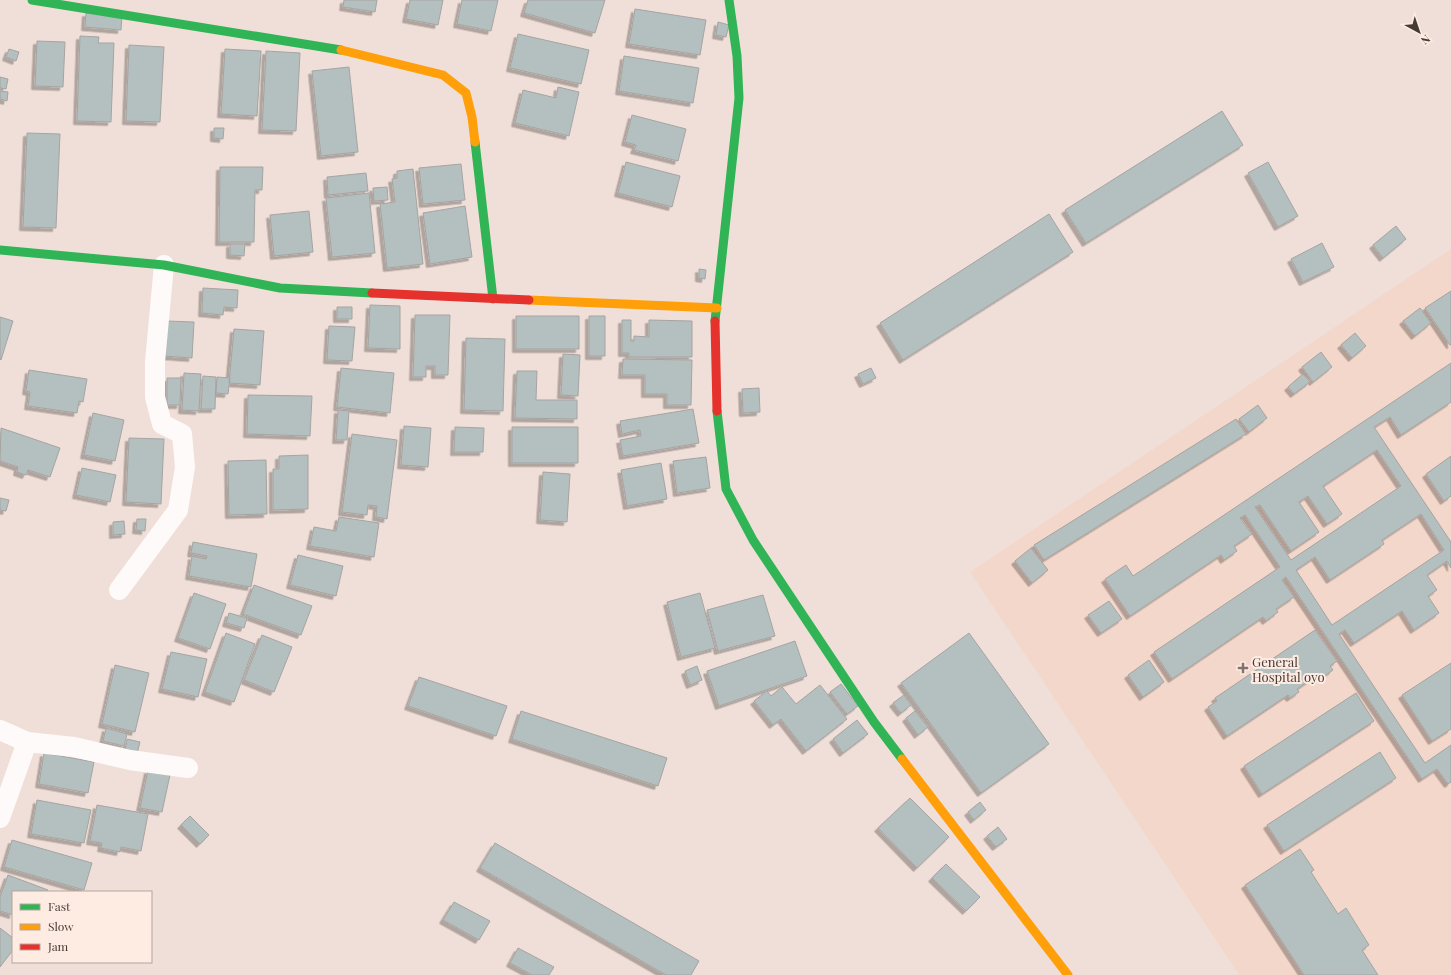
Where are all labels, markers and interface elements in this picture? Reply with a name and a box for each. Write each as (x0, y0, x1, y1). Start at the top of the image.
north arrow (1399, 12, 1439, 52)
text: N (1418, 32, 1434, 48)
place label: General Hospital oyo (1252, 653, 1325, 685)
marker: General Hospital oyo (1237, 662, 1249, 674)
legend (12, 891, 152, 963)
text: Fast (48, 898, 71, 914)
text: Slow (48, 918, 74, 934)
text: Jam (47, 938, 69, 954)

